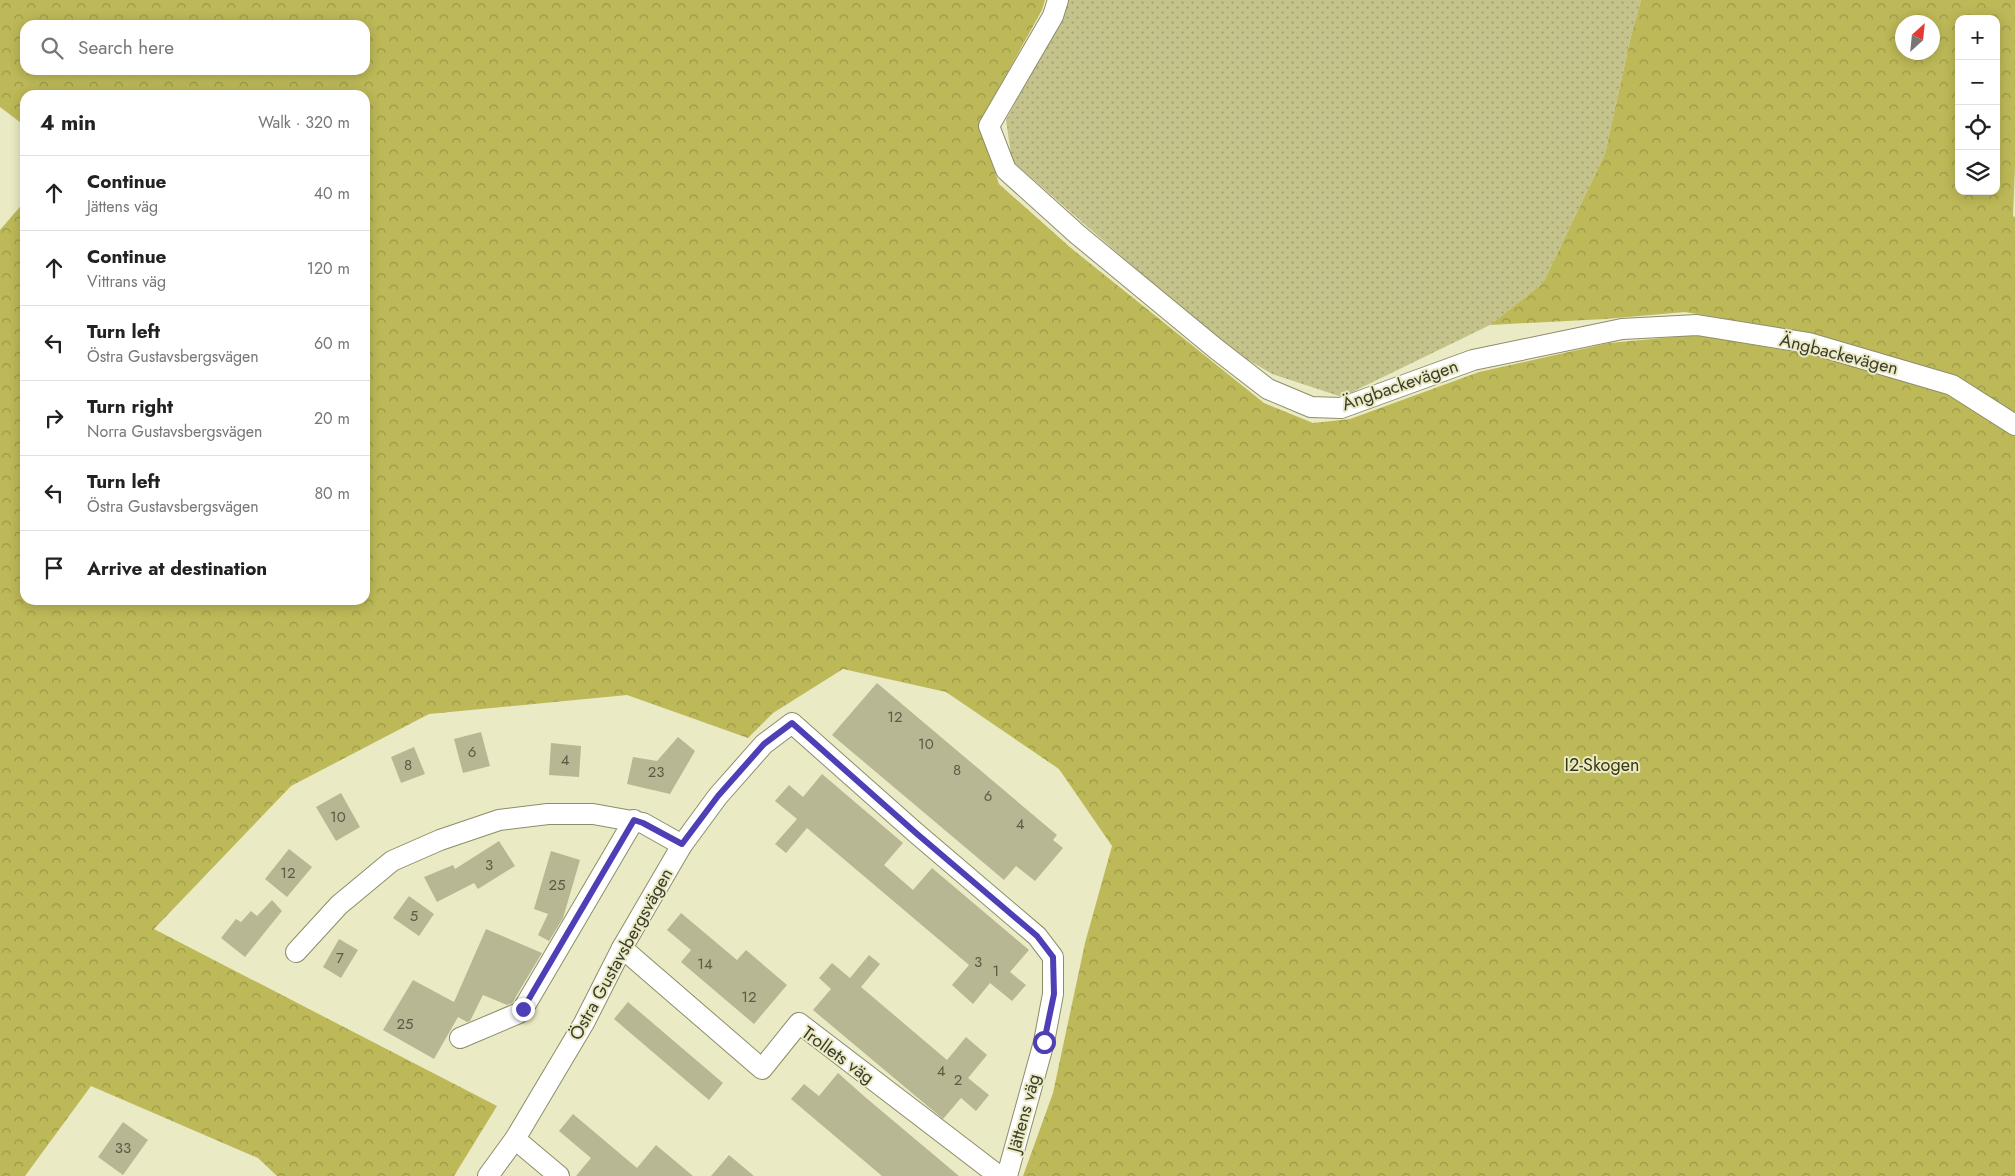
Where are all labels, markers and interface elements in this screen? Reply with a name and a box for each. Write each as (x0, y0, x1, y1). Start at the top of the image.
north arrow (1895, 15, 1940, 60)
map controls (1955, 15, 2000, 195)
button: + (1955, 15, 2000, 60)
search box (20, 20, 370, 75)
icon: search (38, 34, 66, 62)
text: Search here (78, 34, 174, 61)
button: − (1955, 60, 2000, 105)
button: locate (1955, 105, 2000, 150)
text: 4 min (40, 108, 96, 138)
text: Walk · 320 m (258, 111, 350, 134)
button: layers (1955, 150, 2000, 195)
text: Continue (87, 168, 166, 195)
icon: ahead (40, 179, 68, 207)
text: 40 m (314, 182, 350, 205)
text: Jättens väg (87, 195, 158, 218)
text: Continue (87, 243, 166, 270)
icon: ahead (40, 254, 68, 282)
text: 120 m (307, 257, 350, 280)
text: Vittrans väg (87, 270, 166, 293)
text: Turn left (87, 318, 160, 345)
street label: Ängbackevägen (1777, 327, 1901, 381)
icon: left (40, 329, 68, 357)
text: 60 m (314, 332, 350, 355)
text: Östra Gustavsbergsvägen (87, 345, 259, 368)
street label: Ängbackevägen (1338, 353, 1462, 417)
text: Turn right (87, 393, 173, 420)
icon: right (40, 404, 68, 432)
text: 20 m (314, 407, 350, 430)
text: Norra Gustavsbergsvägen (87, 420, 262, 443)
text: Turn left (87, 468, 160, 495)
icon: left (40, 479, 68, 507)
text: 80 m (314, 482, 350, 505)
text: Östra Gustavsbergsvägen (87, 495, 259, 518)
icon: arrive (40, 554, 68, 582)
text: Arrive at destination (87, 555, 267, 582)
house number: 12 (887, 706, 903, 728)
house number: 10 (918, 733, 934, 755)
house number: 6 (468, 741, 476, 763)
house number: 4 (561, 749, 570, 771)
park label: I2-Skogen (1565, 752, 1639, 778)
house number: 8 (404, 754, 412, 776)
house number: 8 (953, 759, 961, 781)
house number: 23 (648, 761, 664, 783)
house number: 6 (984, 785, 992, 807)
house number: 10 (330, 806, 346, 828)
house number: 4 (1016, 813, 1025, 835)
house number: 3 (485, 854, 493, 876)
house number: 12 (280, 862, 296, 884)
street label: Östra Gustavsbergsvägen (563, 863, 679, 1045)
house number: 25 (549, 874, 566, 896)
house number: 5 (410, 905, 418, 927)
house number: 7 (336, 947, 344, 969)
house number: 3 (974, 951, 982, 973)
house number: 14 (697, 953, 713, 975)
house number: 1 (993, 960, 999, 982)
house number: 12 (741, 986, 757, 1008)
route end (512, 998, 535, 1021)
house number: 25 (397, 1013, 414, 1035)
street label: Trollets väg (796, 1020, 880, 1090)
route start (1033, 1031, 1056, 1054)
house number: 4 (937, 1060, 946, 1082)
house number: 2 (954, 1069, 962, 1091)
street label: Jättens väg (1001, 1071, 1047, 1157)
house number: 33 (115, 1137, 131, 1159)

